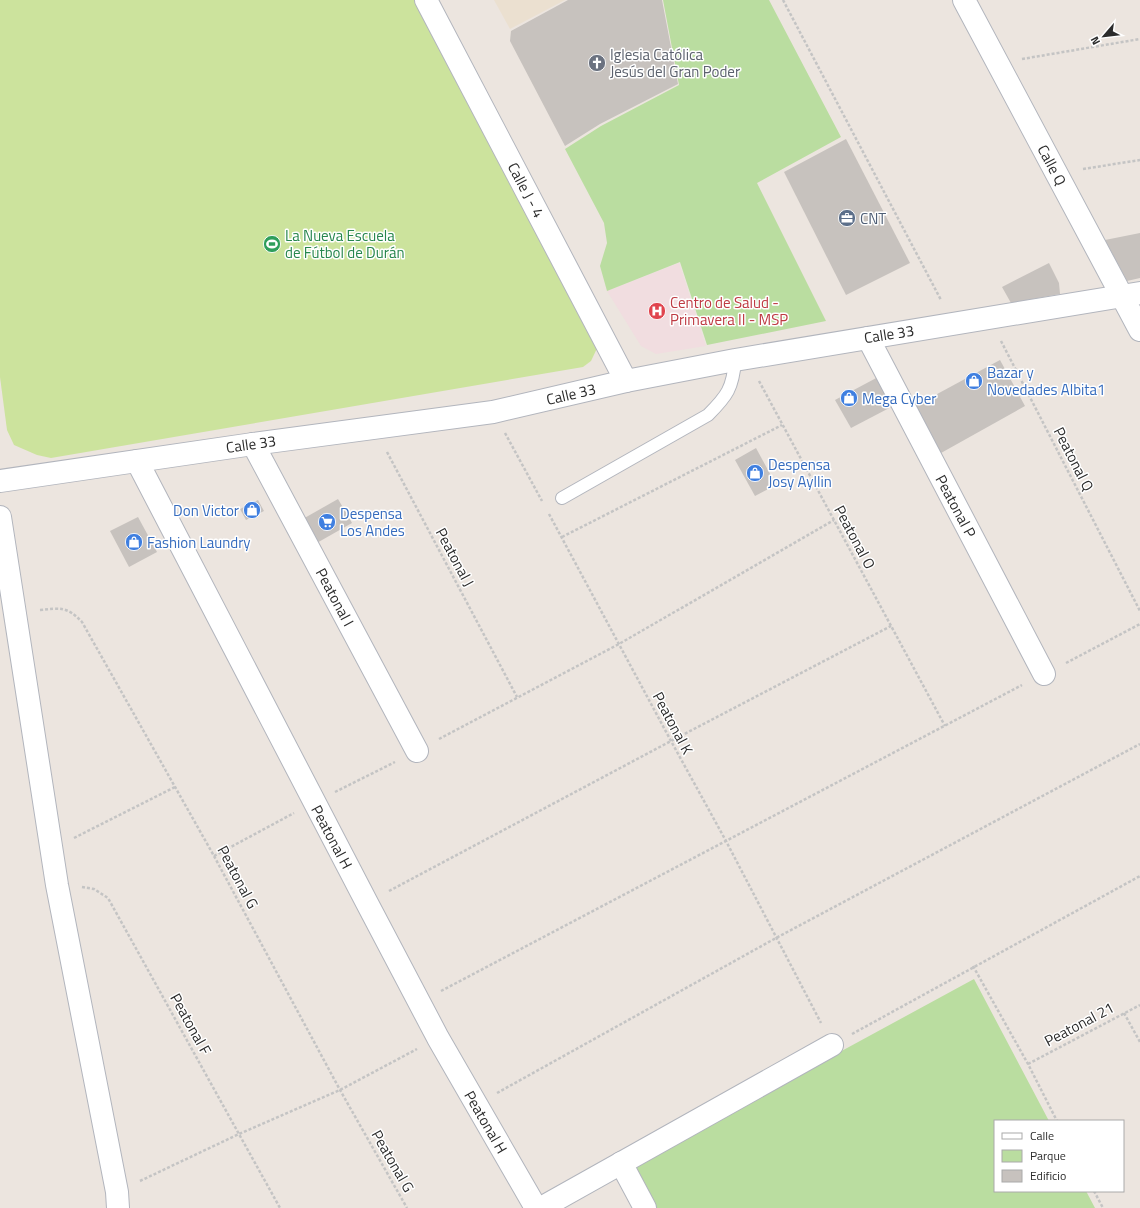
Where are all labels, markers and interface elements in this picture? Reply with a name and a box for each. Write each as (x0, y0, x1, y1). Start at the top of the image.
north arrow (1084, 16, 1124, 56)
text: N (1086, 34, 1104, 48)
place label: Iglesia Católica Jesús del Gran Poder (610, 43, 740, 83)
church icon: Iglesia Católica Jesús del Gran Poder (587, 53, 607, 73)
street label: Calle Q (1032, 140, 1072, 190)
street label: Calle J - 4 (502, 158, 550, 222)
place label: CNT (860, 207, 886, 230)
office icon: CNT (837, 208, 857, 228)
place label: La Nueva Escuela de Fútbol de Durán (285, 224, 404, 264)
sports icon: La Nueva Escuela de Fútbol de Durán (262, 234, 282, 254)
place label: Centro de Salud - Primavera II - MSP (670, 291, 788, 331)
hospital icon: Centro de Salud - Primavera II - MSP (647, 301, 667, 321)
street label: Calle 33 (862, 319, 916, 349)
place label: Bazar y Novedades Albita1 (987, 361, 1106, 401)
shop icon: Bazar y Novedades Albita1 (964, 371, 984, 391)
street label: Calle 33 (544, 377, 598, 411)
place label: Mega Cyber (862, 387, 936, 410)
shop icon: Mega Cyber (839, 388, 859, 408)
street label: Peatonal Q (1048, 423, 1100, 495)
street label: Calle 33 (225, 429, 277, 459)
place label: Despensa Josy Ayllin (768, 453, 832, 493)
shop icon: Despensa Josy Ayllin (745, 463, 765, 483)
street label: Peatonal P (930, 470, 982, 542)
place label: Don Victor (173, 499, 239, 522)
shop icon: Don Victor (242, 500, 262, 520)
street label: Peatonal O (829, 501, 881, 573)
place label: Despensa Los Andes (340, 502, 405, 542)
supermarket icon: Despensa Los Andes (317, 512, 337, 532)
street label: Peatonal J (430, 523, 480, 591)
place label: Fashion Laundry (147, 531, 251, 554)
shop icon: Fashion Laundry (124, 532, 144, 552)
street label: Peatonal I (310, 564, 360, 630)
street label: Peatonal K (647, 688, 699, 759)
street label: Peatonal H (306, 801, 358, 873)
street label: Peatonal G (212, 841, 264, 913)
street label: Peatonal F (165, 989, 217, 1059)
street label: Peatonal 21 (1040, 996, 1118, 1052)
street label: Peatonal H (459, 1086, 513, 1158)
legend (994, 1120, 1124, 1192)
street label: Peatonal G (366, 1126, 420, 1196)
text: Calle (1030, 1126, 1054, 1145)
text: Parque (1030, 1146, 1066, 1165)
text: Edificio (1030, 1166, 1066, 1185)

